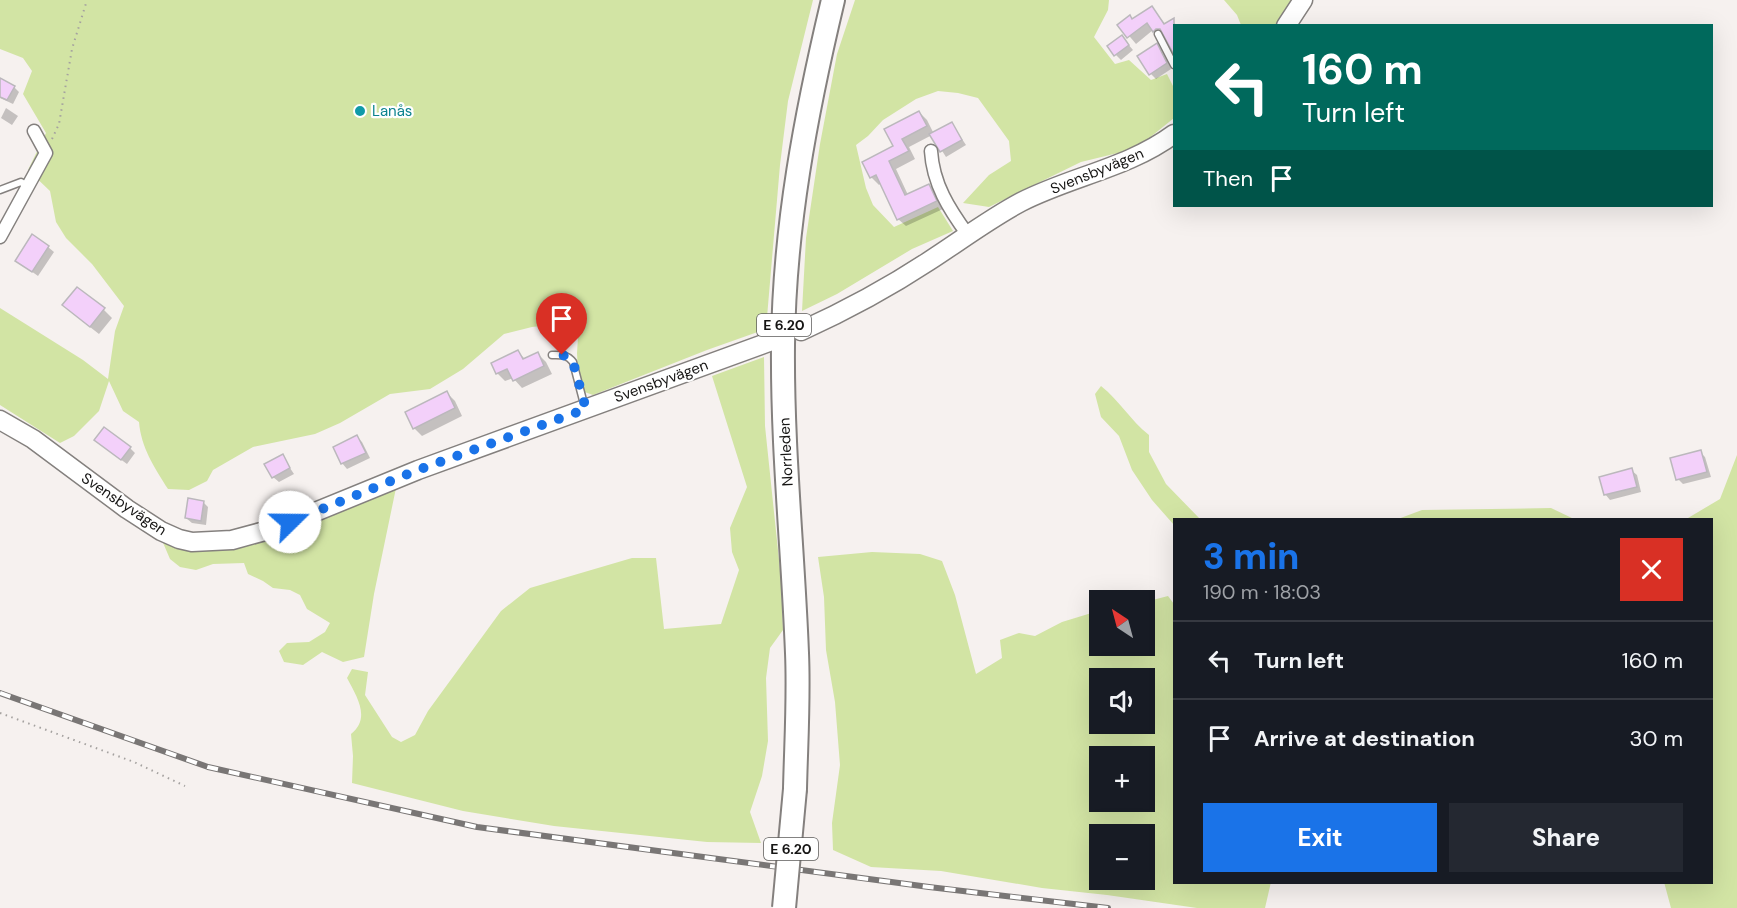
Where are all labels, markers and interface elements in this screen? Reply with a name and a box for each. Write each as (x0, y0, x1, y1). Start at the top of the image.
text: 160 m (1302, 42, 1423, 97)
icon: left (1203, 48, 1281, 126)
text: Turn left (1302, 95, 1405, 130)
place label: Lanås (372, 101, 412, 121)
marker: Lanås (353, 104, 367, 118)
street label: Svensbyvägen (1047, 143, 1147, 199)
icon: arrive (1265, 162, 1298, 195)
text: Then (1203, 164, 1253, 193)
pin (536, 293, 587, 355)
icon: arrive (545, 302, 578, 335)
road number: E 6.20 (757, 314, 811, 336)
street label: Svensbyvägen (611, 355, 711, 407)
street label: Norrleden (774, 417, 798, 487)
street label: Svensbyvägen (77, 468, 171, 540)
position arrow (258, 490, 322, 554)
text: 3 min (1203, 533, 1299, 580)
button: close (1620, 538, 1683, 601)
text: 190 m · 18:03 (1203, 579, 1321, 605)
north arrow (1089, 590, 1155, 656)
map controls (1089, 590, 1155, 890)
icon: left (1203, 644, 1236, 677)
text: Turn left (1254, 646, 1344, 675)
text: 160 m (1622, 646, 1683, 675)
button: sound (1089, 668, 1155, 734)
icon: arrive (1203, 722, 1236, 755)
text: Arrive at destination (1254, 724, 1475, 753)
text: 30 m (1629, 724, 1683, 753)
button: + (1089, 746, 1155, 812)
button: Exit (1203, 803, 1437, 872)
button: Share (1449, 803, 1683, 872)
button: − (1089, 824, 1155, 890)
road number: E 6.20 (764, 838, 818, 860)

